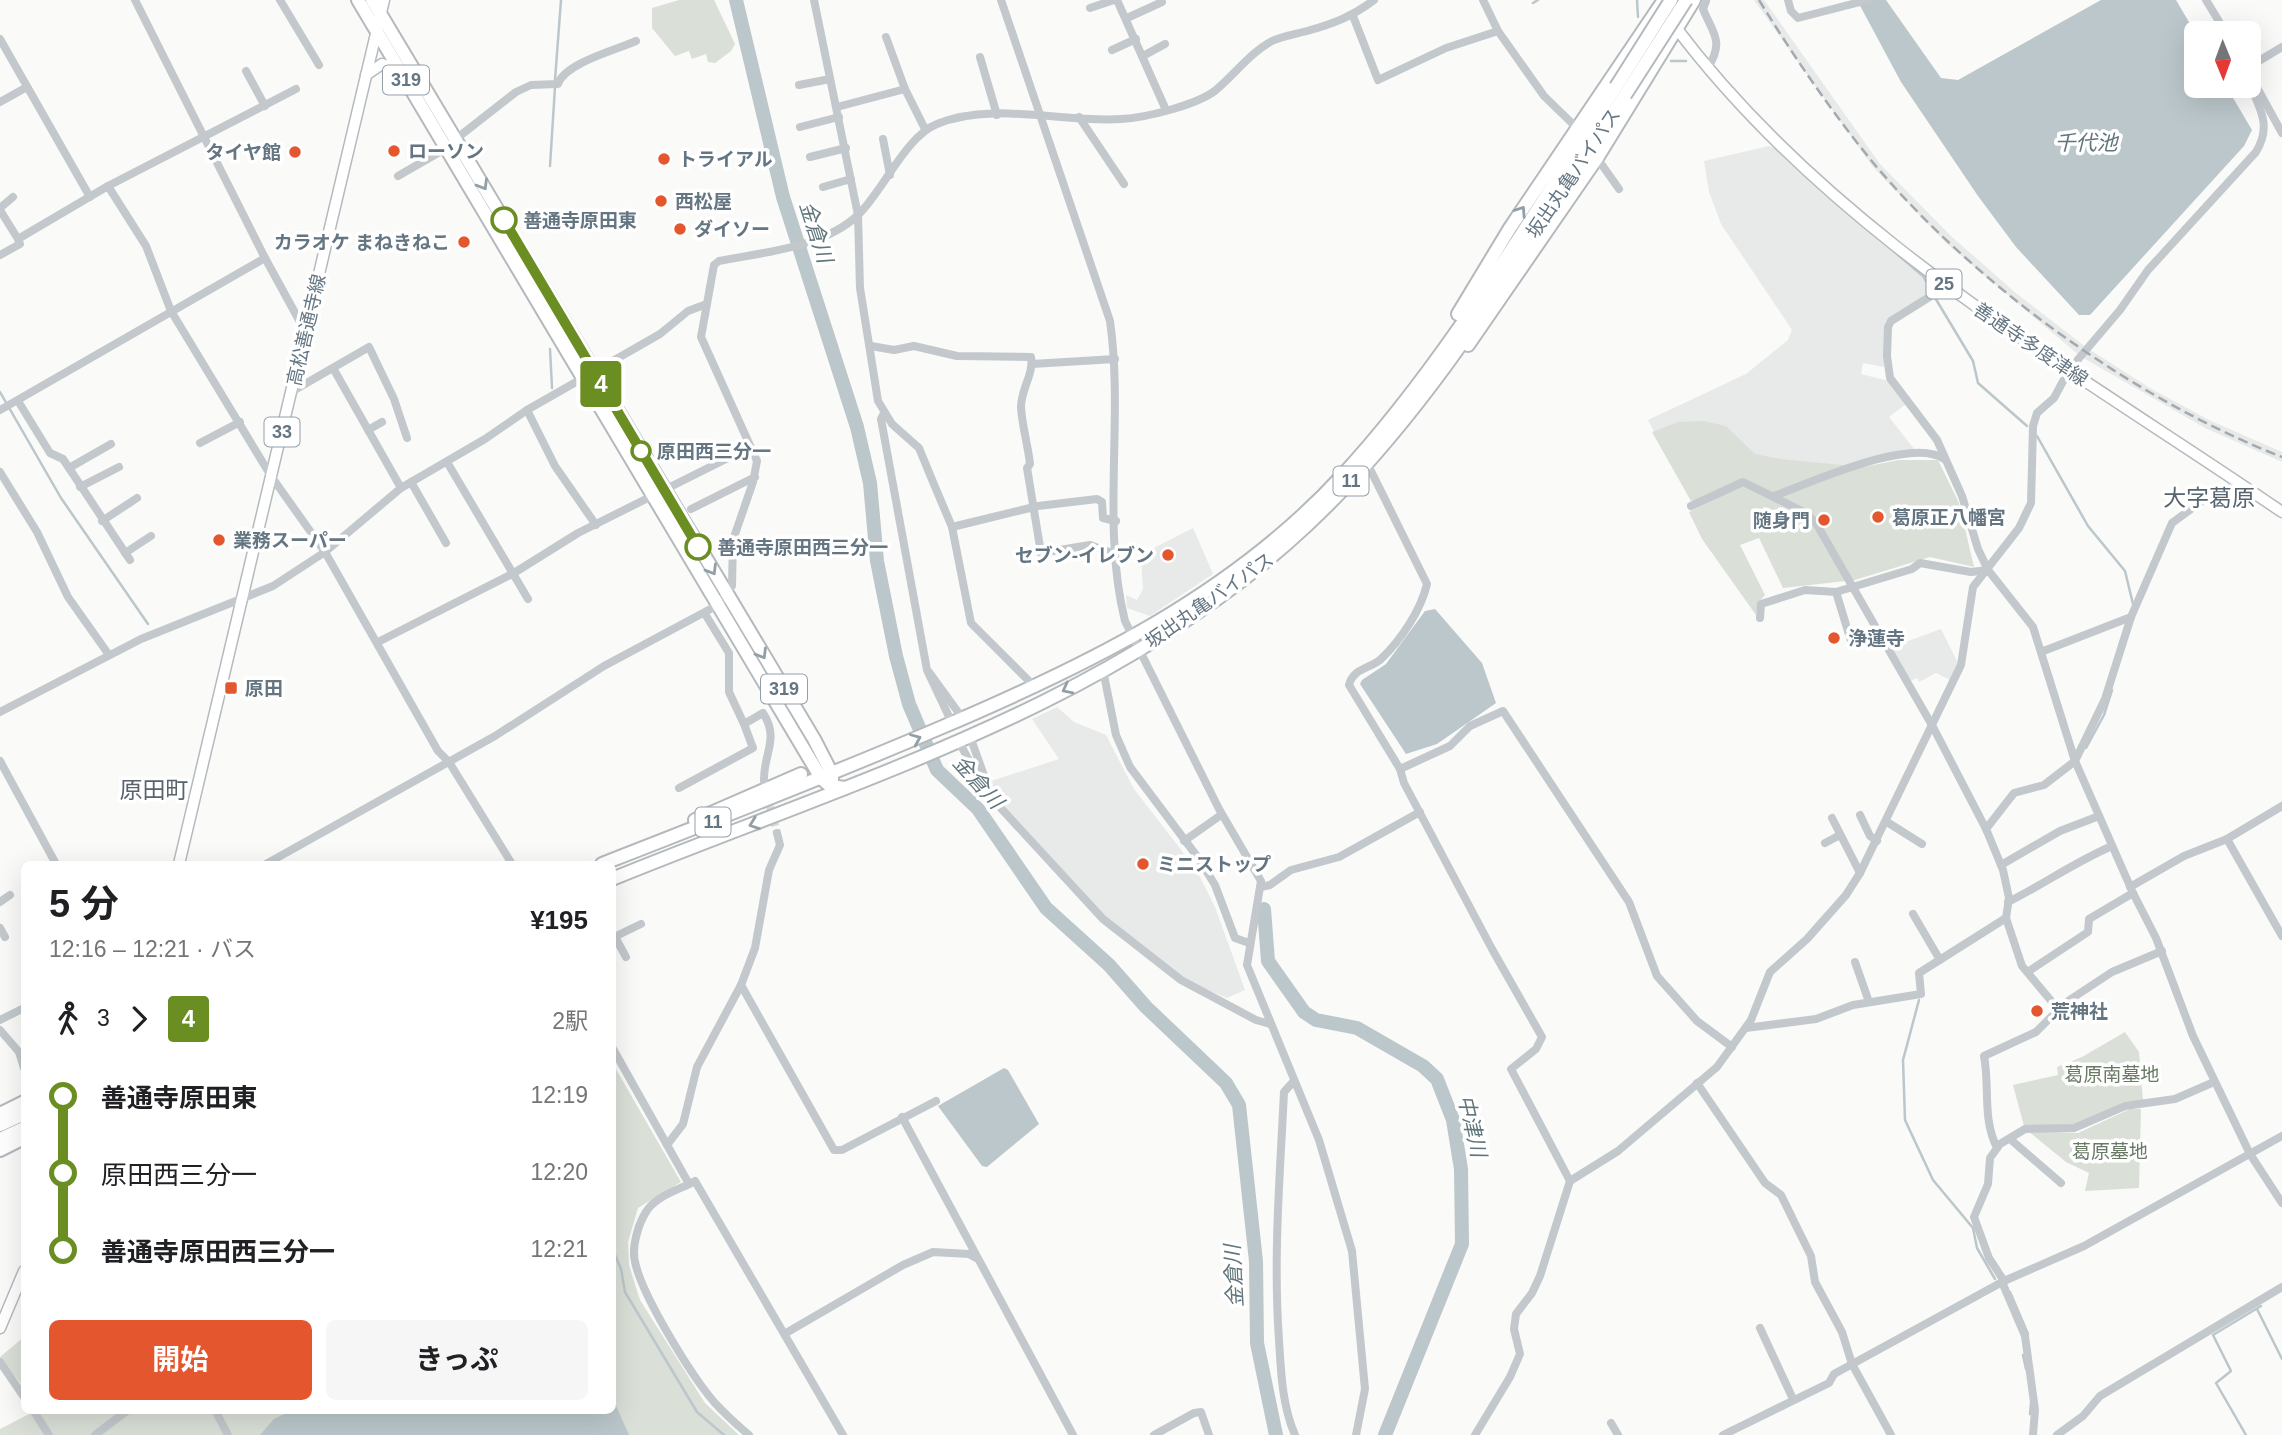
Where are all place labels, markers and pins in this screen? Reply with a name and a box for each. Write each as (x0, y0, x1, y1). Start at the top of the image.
place label: ローソン (408, 141, 484, 162)
place label: タイヤ館 (206, 142, 281, 163)
marker: ローソン (386, 143, 402, 159)
marker: タイヤ館 (287, 144, 303, 160)
place label: トライアル (678, 149, 773, 170)
marker: トライアル (656, 151, 672, 167)
place label: 西松屋 (675, 191, 732, 212)
marker: 西松屋 (653, 193, 669, 209)
marker: 善通寺原田東 (491, 207, 517, 233)
place label: 善通寺原田東 (523, 210, 637, 231)
place label: ダイソー (694, 219, 770, 240)
marker: ダイソー (672, 221, 688, 237)
place label: カラオケ まねきねこ (274, 232, 450, 253)
marker: カラオケ まねきねこ (456, 234, 472, 250)
marker: 原田西三分一 (631, 441, 651, 461)
place label: 原田西三分一 (657, 441, 771, 462)
place label: 葛原正八幡宮 (1892, 507, 2006, 528)
marker: 葛原正八幡宮 (1870, 509, 1886, 525)
place label: 随身門 (1753, 510, 1810, 531)
marker: 随身門 (1816, 512, 1832, 528)
place label: 業務スーパー (233, 530, 347, 551)
marker: 業務スーパー (211, 532, 227, 548)
marker: 善通寺原田西三分一 (685, 534, 711, 560)
place label: 善通寺原田西三分一 (717, 537, 888, 558)
place label: セブン-イレブン (1015, 545, 1154, 566)
marker: セブン-イレブン (1160, 547, 1176, 563)
place label: 浄蓮寺 (1848, 628, 1905, 649)
marker: 浄蓮寺 (1826, 630, 1842, 646)
place label: 原田 (245, 678, 283, 699)
marker: 原田 (223, 680, 239, 696)
place label: ミニストップ (1157, 854, 1271, 875)
marker: ミニストップ (1135, 856, 1151, 872)
place label: 荒神社 (2051, 1001, 2108, 1022)
marker: 荒神社 (2029, 1003, 2045, 1019)

